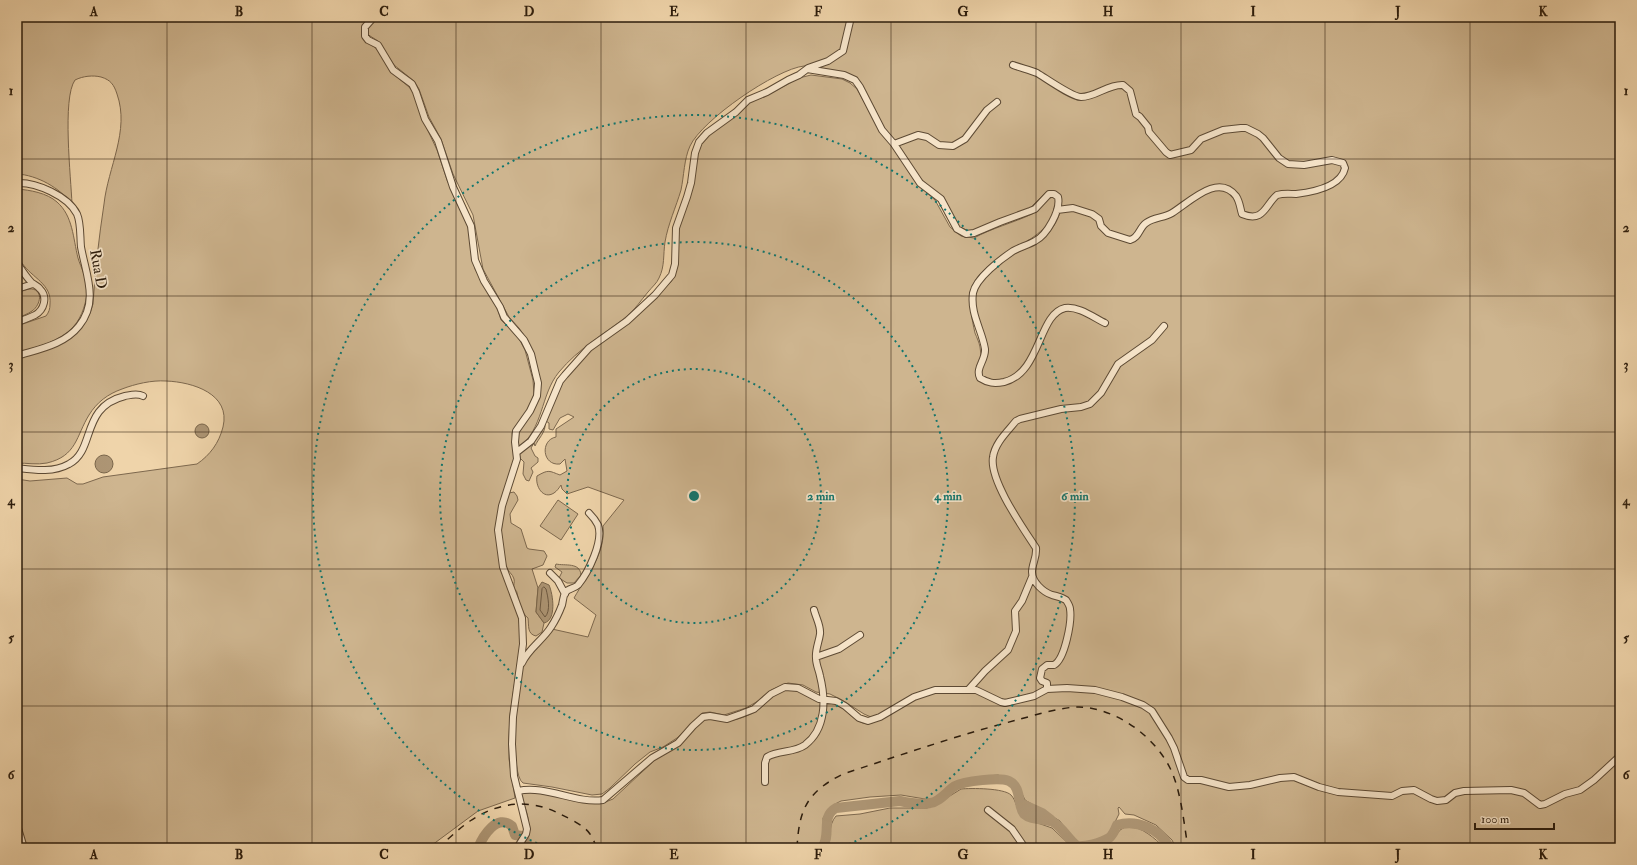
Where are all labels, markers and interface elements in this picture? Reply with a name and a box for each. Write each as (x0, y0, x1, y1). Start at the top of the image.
text: A (89, 4, 99, 20)
text: B (235, 4, 243, 20)
text: C (379, 4, 389, 20)
text: D (524, 4, 535, 20)
text: E (669, 4, 679, 20)
text: F (814, 4, 823, 20)
text: G (958, 4, 969, 20)
text: H (1103, 4, 1114, 20)
text: I (1250, 4, 1256, 20)
text: J (1394, 4, 1401, 21)
text: K (1538, 4, 1548, 20)
text: 1 (9, 83, 14, 99)
text: 1 (1624, 83, 1629, 99)
text: 2 (8, 220, 15, 236)
text: 2 (1623, 220, 1630, 236)
street label: Rua D (85, 248, 111, 290)
text: 3 (9, 357, 14, 373)
text: 3 (1624, 357, 1629, 373)
centre of rings (687, 489, 701, 503)
text: 2 min (807, 489, 835, 504)
text: 4 min (933, 489, 963, 504)
text: 6 min (1061, 489, 1089, 504)
text: 4 (6, 493, 15, 509)
text: 4 (1621, 493, 1630, 509)
text: 5 (8, 630, 14, 646)
text: 5 (1623, 630, 1629, 646)
text: 6 (8, 767, 16, 783)
text: 6 (1623, 767, 1631, 783)
scale bar (1475, 805, 1554, 831)
text: 100 m (1481, 812, 1510, 827)
text: A (89, 847, 99, 863)
text: B (235, 847, 243, 863)
text: C (379, 847, 389, 863)
text: D (524, 847, 535, 863)
text: E (669, 847, 679, 863)
text: F (814, 847, 823, 863)
text: G (958, 847, 969, 863)
text: H (1103, 847, 1114, 863)
text: I (1250, 847, 1256, 863)
text: J (1394, 847, 1401, 864)
text: K (1538, 847, 1548, 863)

